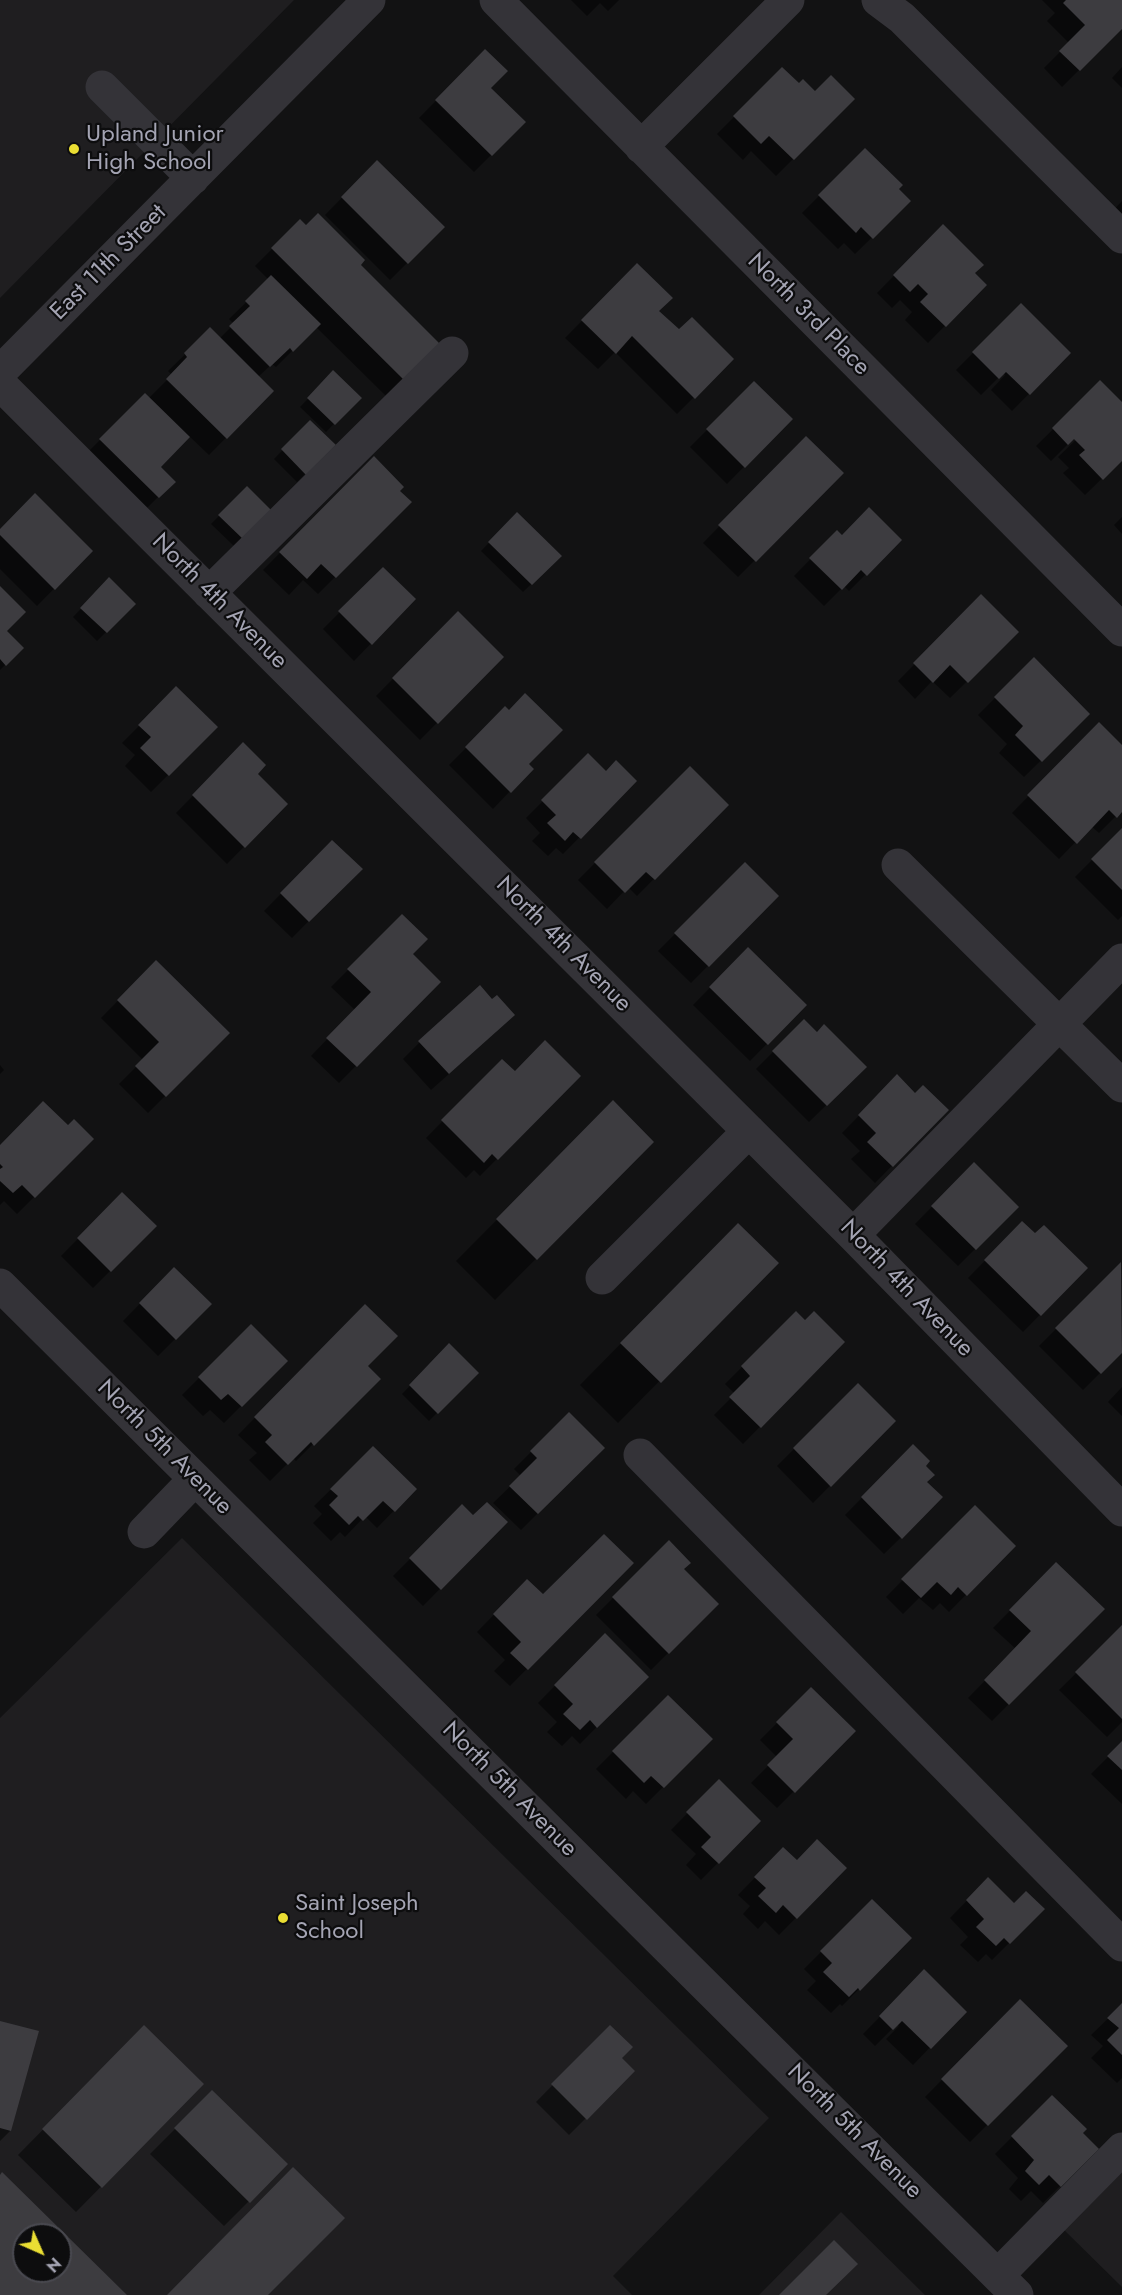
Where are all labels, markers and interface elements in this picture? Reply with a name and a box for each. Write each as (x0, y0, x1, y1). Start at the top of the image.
place label: Upland Junior High School (86, 121, 224, 177)
marker: Upland Junior High School (67, 142, 81, 156)
street label: East 11th Street (45, 199, 173, 327)
street label: North 3rd Place (741, 248, 875, 382)
street label: North 4th Avenue (145, 528, 293, 676)
street label: North 4th Avenue (489, 871, 637, 1019)
street label: North 4th Avenue (833, 1214, 979, 1364)
street label: North 5th Avenue (90, 1374, 238, 1522)
street label: North 5th Avenue (435, 1716, 583, 1864)
place label: Saint Joseph School (295, 1890, 419, 1946)
marker: Saint Joseph School (276, 1911, 290, 1925)
street label: North 5th Avenue (780, 2058, 928, 2206)
north arrow (12, 2223, 72, 2283)
text: N (41, 2252, 66, 2277)

